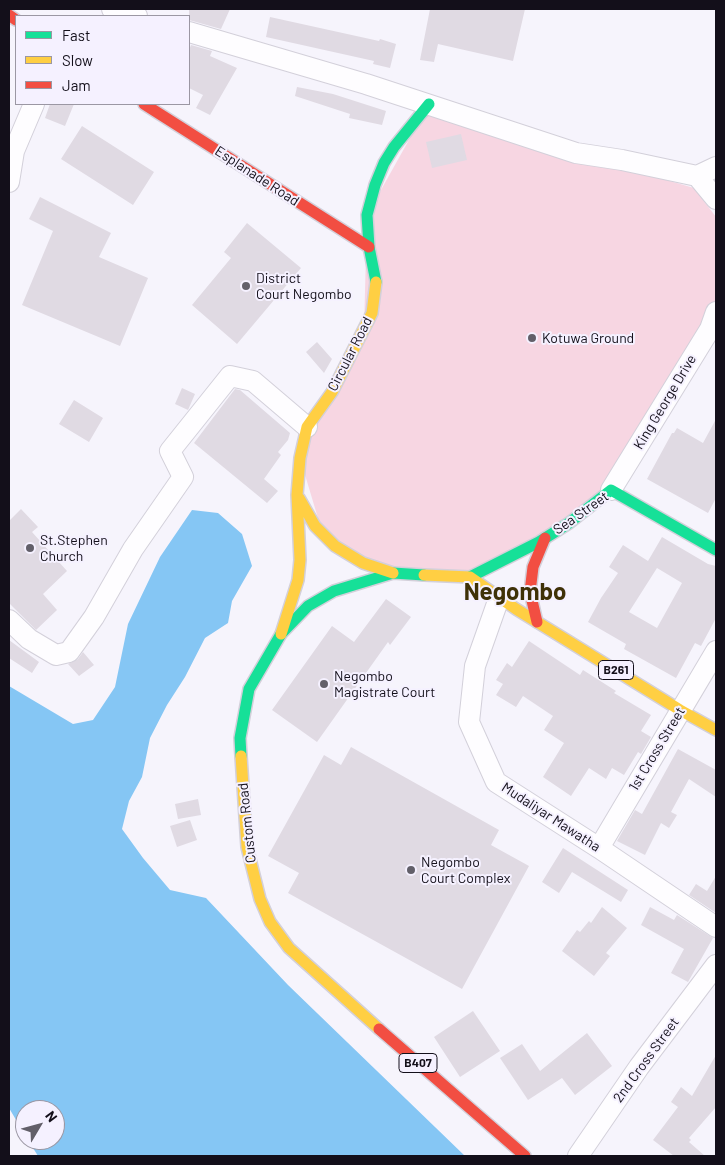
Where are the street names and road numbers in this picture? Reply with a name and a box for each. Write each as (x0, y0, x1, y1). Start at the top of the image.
street label: Esplanade Road (212, 143, 302, 209)
street label: Circular Road (324, 314, 376, 394)
street label: King George Drive (630, 352, 700, 452)
street label: Sea Street (550, 488, 612, 538)
road number: B261 (598, 660, 634, 680)
street label: 1st Cross Street (625, 704, 689, 794)
street label: Mudaliyar Mawatha (498, 779, 604, 855)
street label: Custom Road (234, 782, 260, 864)
street label: 2nd Cross Street (610, 1014, 682, 1106)
road number: B407 (399, 1054, 437, 1072)

